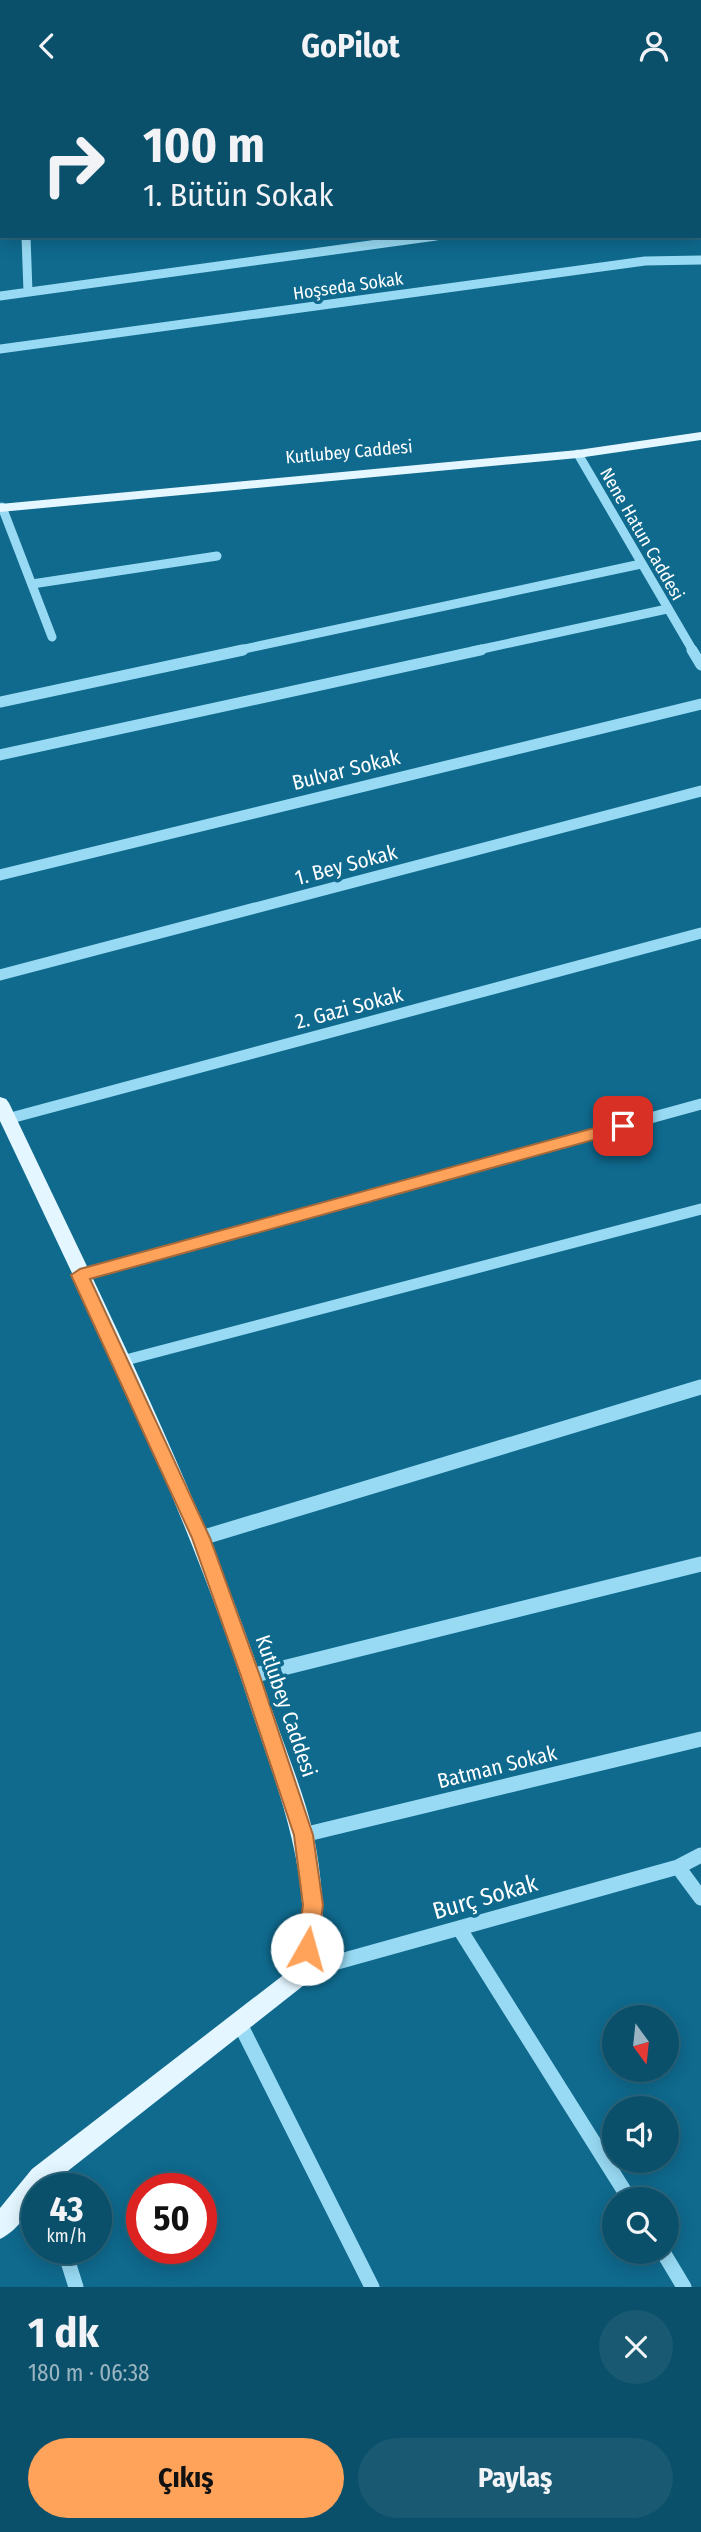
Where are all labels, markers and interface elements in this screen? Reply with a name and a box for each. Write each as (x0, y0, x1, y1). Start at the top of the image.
icon: back (28, 27, 66, 65)
text: GoPilot (301, 27, 400, 65)
icon: person (635, 27, 673, 65)
text: 100 m (143, 116, 265, 175)
icon: right (28, 119, 119, 210)
text: 1. Bütün Sokak (143, 176, 333, 214)
street label: Hoşseda Sokak (292, 267, 405, 305)
street label: Kutlubey Caddesi (285, 435, 413, 469)
street label: Nene Hatun Caddesi (595, 464, 689, 604)
street label: Bulvar Sokak (289, 744, 403, 796)
street label: 1. Bey Sokak (292, 839, 400, 891)
street label: 2. Gazi Sokak (292, 981, 406, 1035)
pin (593, 1096, 653, 1156)
icon: arrive (604, 1107, 642, 1145)
street label: Kutlubey Caddesi (249, 1631, 323, 1781)
street label: Batman Sokak (435, 1740, 560, 1794)
street label: Burç Sokak (429, 1868, 541, 1925)
position arrow (270, 1912, 344, 1986)
north arrow (602, 2005, 679, 2083)
map controls (602, 2005, 679, 2264)
button: sound (602, 2096, 679, 2173)
speed limit sign: 50 (126, 2173, 217, 2264)
button: search (602, 2187, 679, 2264)
text: 43 (49, 2188, 84, 2230)
text: km/h (46, 2225, 87, 2247)
text: 1 dk (28, 2308, 99, 2358)
button: close (599, 2310, 673, 2384)
text: 180 m · 06:38 (28, 2359, 150, 2387)
button: Çıkış (28, 2438, 344, 2518)
button: Paylaş (358, 2438, 673, 2518)

